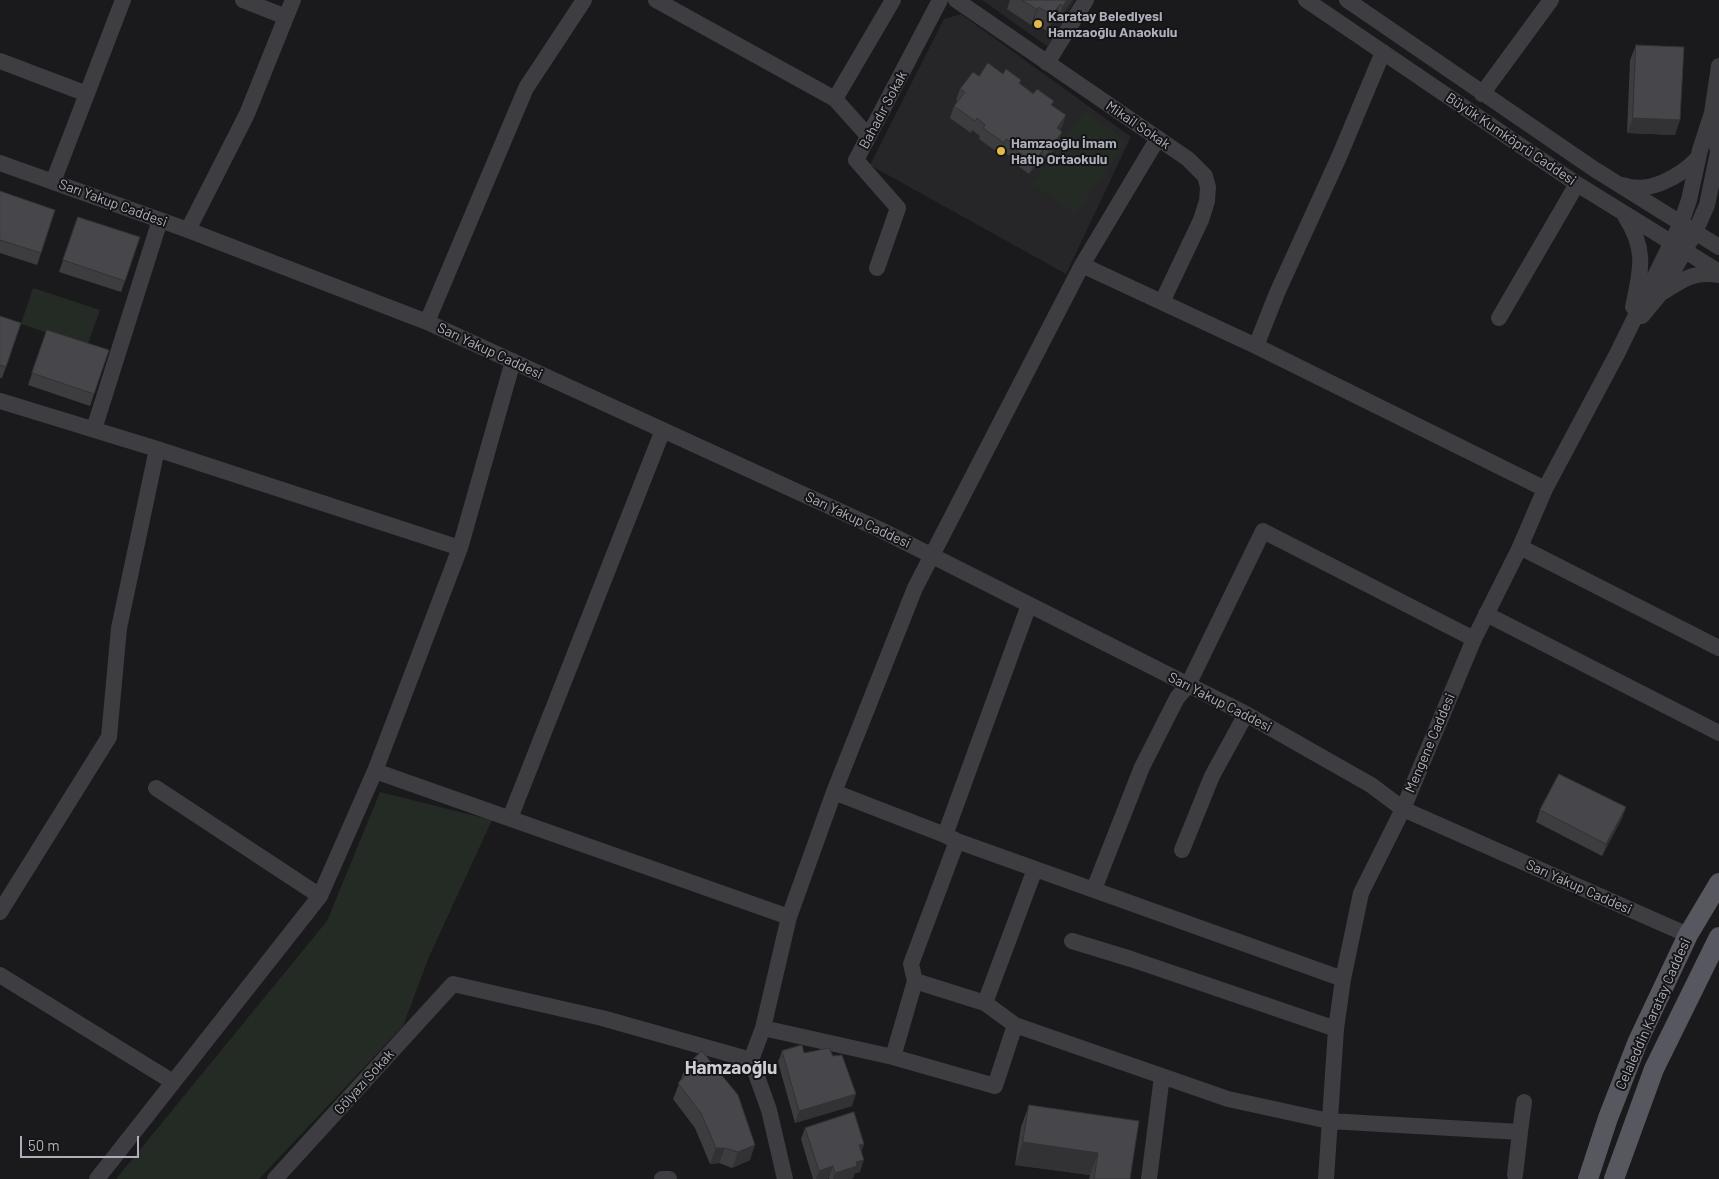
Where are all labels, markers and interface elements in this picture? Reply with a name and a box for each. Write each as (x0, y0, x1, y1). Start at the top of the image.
place label: Karatay Belediyesi Hamzaoğlu Anaokulu (1048, 8, 1177, 40)
marker: Karatay Belediyesi Hamzaoğlu Anaokulu (1032, 18, 1044, 30)
street label: Bahadır Sokak (855, 68, 911, 152)
street label: Büyük Kumköprü Caddesi (1443, 89, 1579, 189)
street label: Mikail Sokak (1103, 97, 1173, 153)
place label: Hamzaoğlu İmam Hatip Ortaokulu (1011, 135, 1117, 168)
marker: Hamzaoğlu İmam Hatip Ortaokulu (995, 145, 1007, 157)
street label: Sarı Yakup Caddesi (56, 176, 170, 230)
street label: Sarı Yakup Caddesi (435, 319, 545, 383)
street label: Sarı Yakup Caddesi (803, 488, 913, 552)
street label: Sarı Yakup Caddesi (1165, 669, 1275, 735)
street label: Mengene Caddesi (1402, 691, 1458, 795)
street label: Sarı Yakup Caddesi (1523, 856, 1635, 918)
street label: Celaleddin Karatay Caddesi (1612, 936, 1694, 1092)
street label: Gölyazı Sokak (330, 1046, 398, 1118)
district label: Hamzaoğlu (685, 1057, 777, 1079)
scale bar (22, 1126, 141, 1158)
text: 50 m (28, 1136, 60, 1154)

